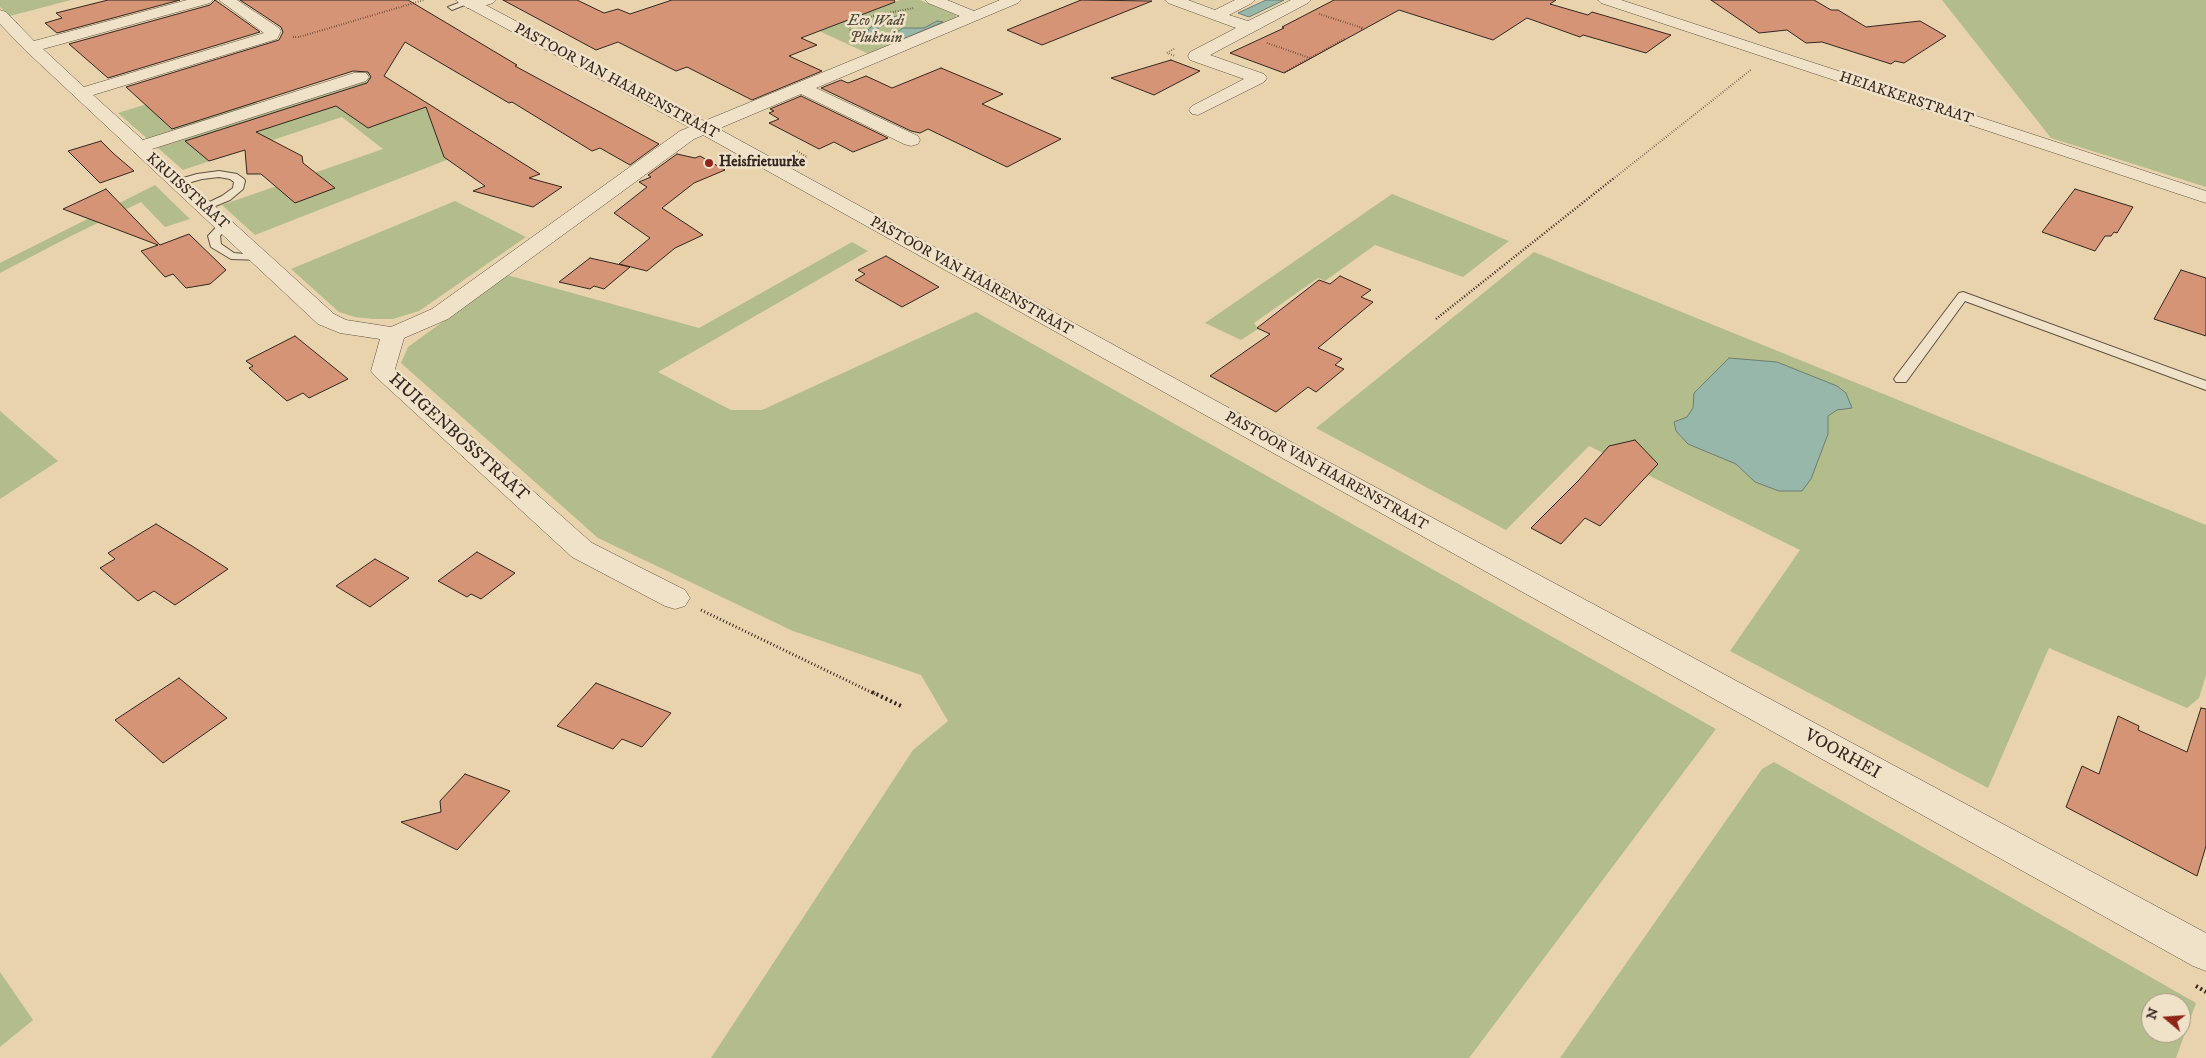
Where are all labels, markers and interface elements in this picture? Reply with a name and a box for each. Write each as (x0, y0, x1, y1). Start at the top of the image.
park label: Eco Wadi Pluktuin (848, 13, 904, 48)
street label: PASTOOR VAN HAARENSTRAAT (511, 20, 721, 144)
street label: HEIAKKERSTRAAT (1837, 69, 1975, 129)
street label: KRUISSTRAAT (142, 150, 232, 234)
place label: Heisfrietuurke (719, 154, 805, 172)
marker: Heisfrietuurke (703, 157, 715, 169)
street label: PASTOOR VAN HAARENSTRAAT (866, 214, 1076, 340)
street label: HUIGENBOSSTRAAT (383, 369, 533, 507)
street label: PASTOOR VAN HAARENSTRAAT (1221, 409, 1431, 535)
street label: VOORHEI (1800, 725, 1884, 785)
north arrow (2141, 993, 2191, 1043)
text: N (2142, 1005, 2163, 1022)

